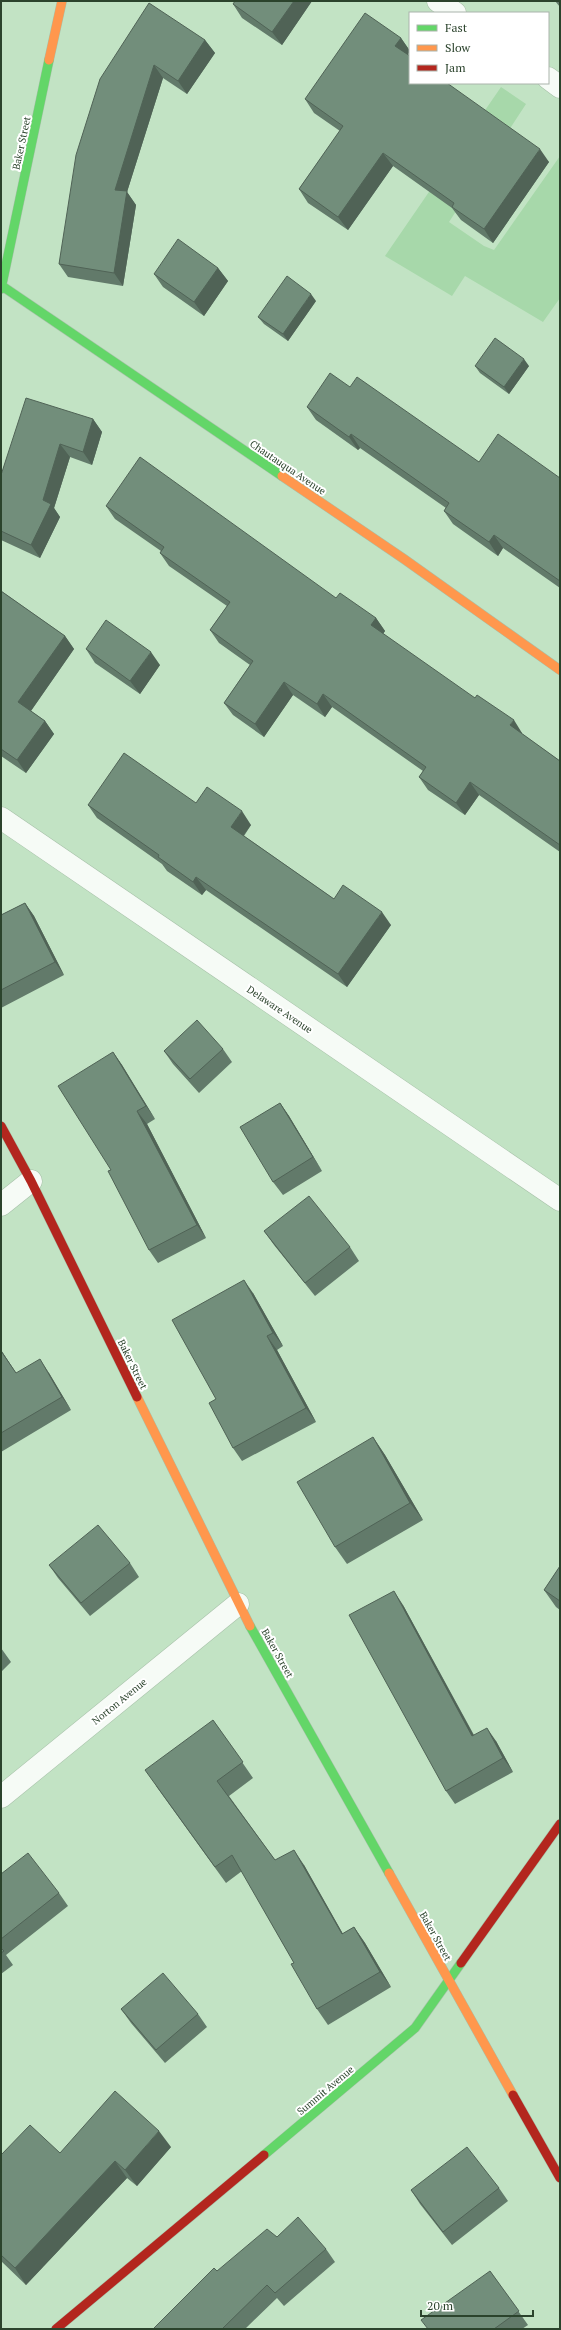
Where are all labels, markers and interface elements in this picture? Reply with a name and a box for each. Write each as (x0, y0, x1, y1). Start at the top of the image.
legend (409, 12, 549, 84)
text: Fast (445, 20, 468, 35)
text: Slow (445, 40, 471, 55)
text: Jam (445, 60, 466, 75)
street label: Baker Street (9, 115, 34, 171)
street label: Chautauqua Avenue (247, 437, 328, 498)
street label: Delaware Avenue (244, 983, 315, 1036)
street label: Baker Street (115, 1337, 150, 1392)
street label: Baker Street (259, 1626, 297, 1680)
street label: Norton Avenue (89, 1675, 149, 1727)
street label: Baker Street (417, 1909, 455, 1963)
street label: Summit Avenue (294, 2063, 356, 2118)
scale bar (421, 2292, 533, 2318)
text: 20 m (427, 2298, 454, 2313)

